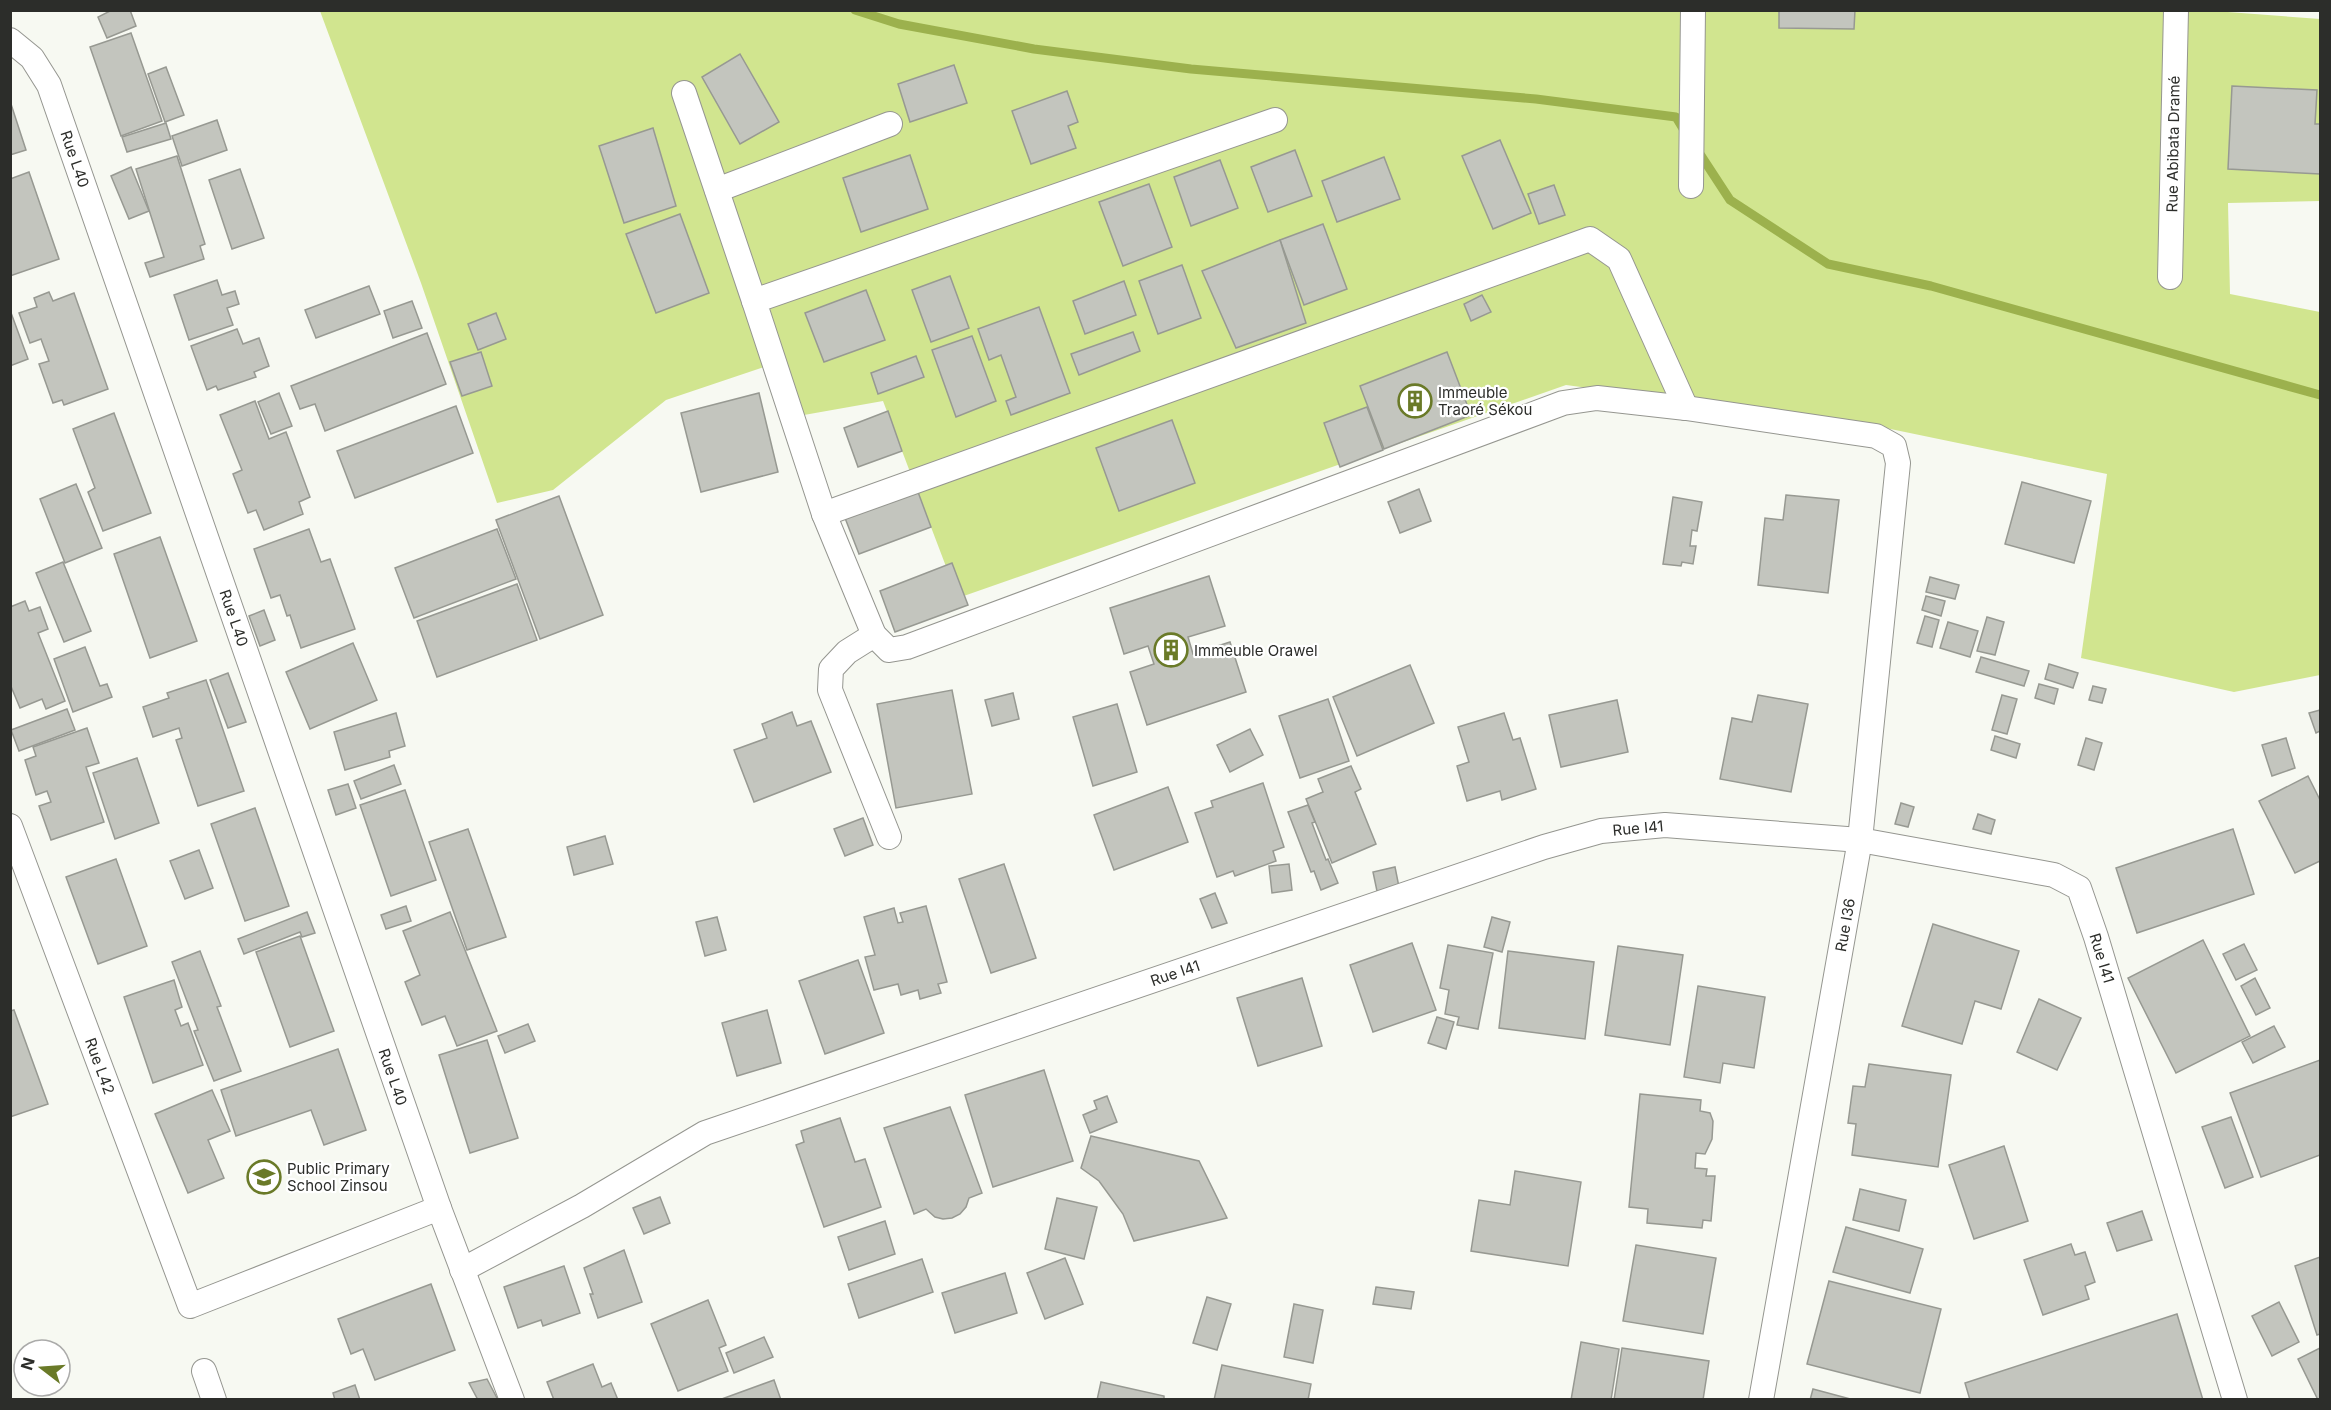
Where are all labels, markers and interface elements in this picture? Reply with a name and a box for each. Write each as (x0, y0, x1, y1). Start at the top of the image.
street label: Rue Abibata Dramé (2162, 75, 2184, 213)
street label: Rue L40 (56, 128, 94, 190)
building icon: Immeuble Traoré Sékou (1397, 383, 1433, 419)
place label: Immeuble Traoré Sékou (1438, 383, 1532, 419)
street label: Rue L40 (215, 587, 253, 649)
building icon: Immeuble Orawel (1153, 632, 1189, 668)
place label: Immeuble Orawel (1194, 641, 1318, 660)
street label: Rue I41 (1612, 816, 1664, 840)
street label: Rue I36 (1831, 897, 1859, 953)
street label: Rue I41 (2085, 931, 2119, 985)
street label: Rue I41 (1148, 956, 1202, 990)
street label: Rue L42 (81, 1035, 119, 1097)
street label: Rue L40 (374, 1046, 412, 1108)
school or university icon: Public Primary School Zinsou (246, 1159, 282, 1195)
place label: Public Primary School Zinsou (287, 1159, 390, 1195)
north arrow (12, 1338, 72, 1398)
text: N (16, 1355, 39, 1372)

